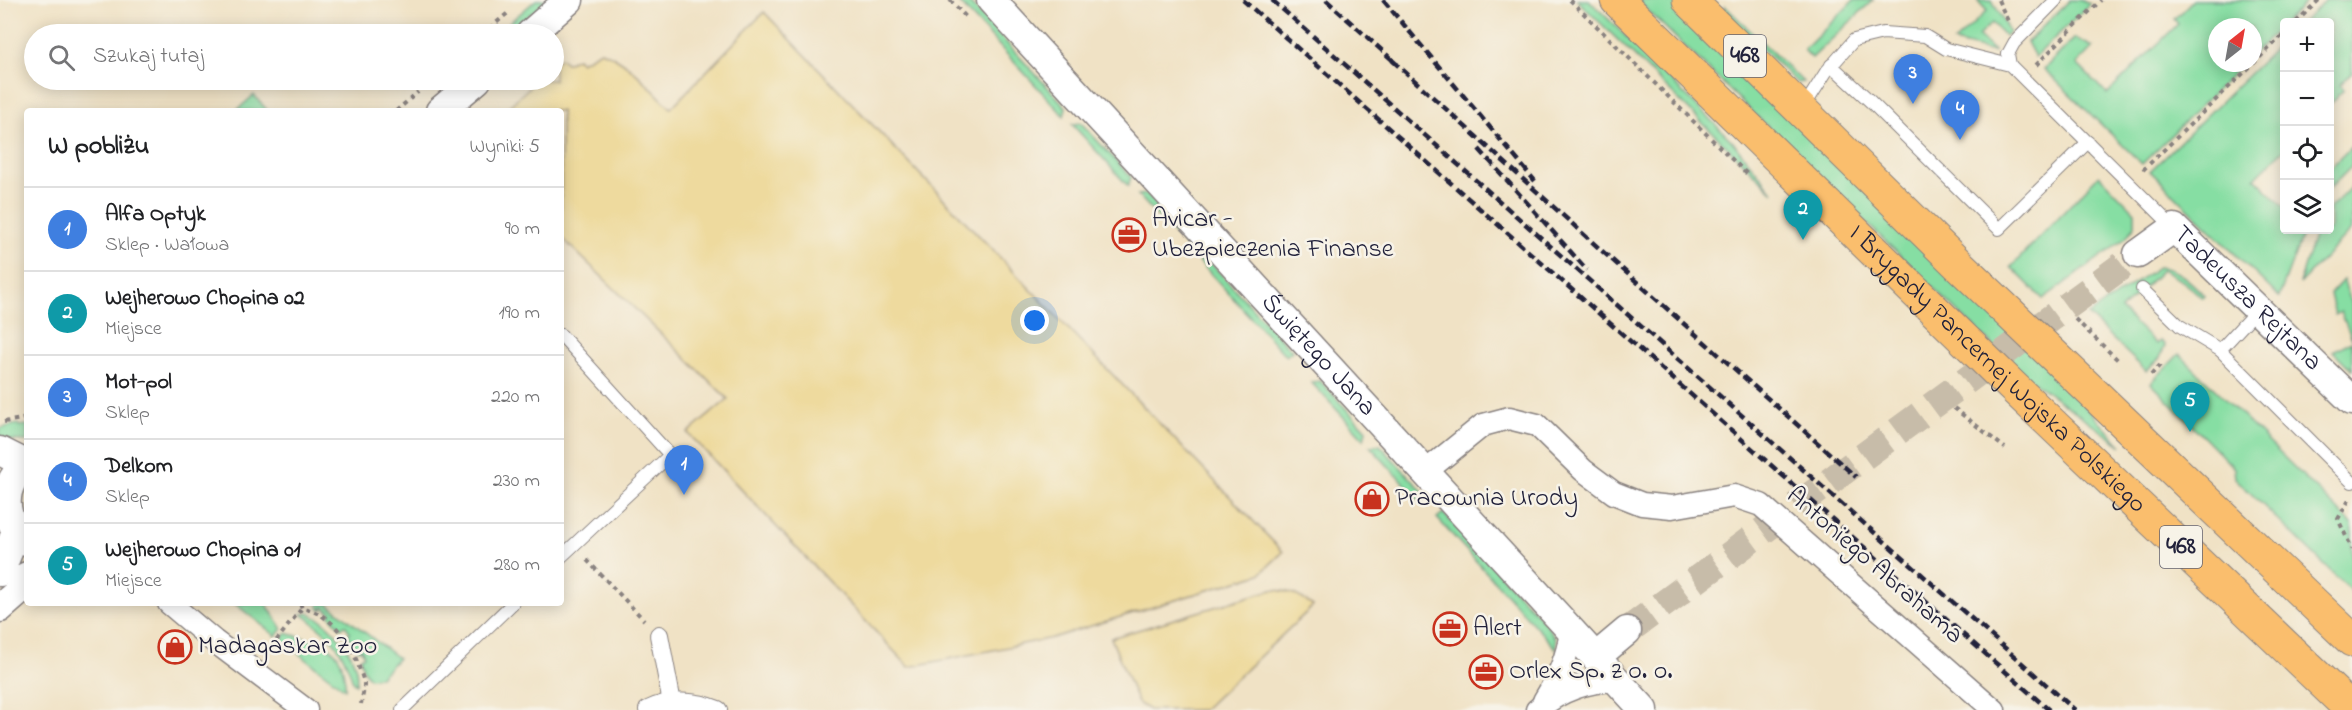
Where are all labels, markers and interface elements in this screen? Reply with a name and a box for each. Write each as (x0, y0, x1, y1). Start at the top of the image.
north arrow (2208, 18, 2262, 72)
map controls (2280, 18, 2334, 234)
button: + (2280, 18, 2334, 72)
search box (24, 24, 564, 90)
road number: 468 (1724, 35, 1766, 77)
icon: search (45, 41, 78, 74)
text: Szukaj tutaj (93, 41, 204, 73)
pin: 3 (1894, 54, 1932, 104)
button: − (2280, 72, 2334, 126)
pin: 4 (1940, 90, 1980, 140)
button: locate (2280, 126, 2334, 180)
text: W pobliżu (48, 128, 149, 166)
text: Wyniki: 5 (469, 133, 540, 162)
button: layers (2280, 180, 2334, 234)
pin: 2 (1784, 190, 1822, 240)
text: Alfa Optyk (105, 199, 206, 231)
place label: Avicar - Ubezpieczenia Finanse (1152, 201, 1394, 269)
text: 1 (64, 215, 71, 244)
text: 90 m (505, 215, 540, 244)
street label: I Brygady Pancernej Wojska Polskiego (1839, 216, 2155, 523)
office icon: Avicar - Ubezpieczenia Finanse (1111, 217, 1147, 253)
street label: Tadeusza Rejtana (2163, 217, 2330, 381)
text: Sklep · Wałowa (105, 231, 229, 260)
text: Wejherowo Chopina 02 (105, 283, 305, 315)
street label: Świętego Jana (1251, 285, 1385, 426)
text: 2 (63, 299, 72, 328)
text: 190 m (498, 299, 540, 328)
your location (1020, 306, 1049, 335)
text: Miejsce (105, 315, 162, 344)
text: Mot-pol (105, 367, 172, 399)
pin: 5 (2170, 382, 2210, 432)
text: 3 (63, 383, 72, 412)
text: 220 m (491, 383, 540, 412)
text: Sklep (105, 399, 150, 428)
pin: 1 (664, 446, 704, 495)
text: Delkom (105, 451, 173, 483)
text: 4 (63, 467, 72, 496)
text: 230 m (493, 467, 540, 496)
street label: Antoniego Abrahama (1777, 478, 1971, 654)
place label: Pracownia Urody (1395, 480, 1578, 518)
shop icon: Pracownia Urody (1354, 481, 1390, 517)
text: Sklep (105, 483, 150, 512)
road number: 468 (2160, 526, 2202, 568)
text: Wejherowo Chopina 01 (105, 535, 301, 567)
text: 5 (62, 551, 73, 580)
text: 280 m (493, 551, 540, 580)
text: Miejsce (105, 567, 162, 596)
place label: Alert (1473, 610, 1522, 648)
office icon: Alert (1432, 611, 1468, 647)
place label: Madagaskar Zoo (198, 628, 377, 666)
shop icon: Madagaskar Zoo (157, 629, 193, 665)
place label: Orlex Sp. z o. o. (1509, 653, 1673, 691)
office icon: Orlex Sp. z o. o. (1468, 654, 1504, 690)

